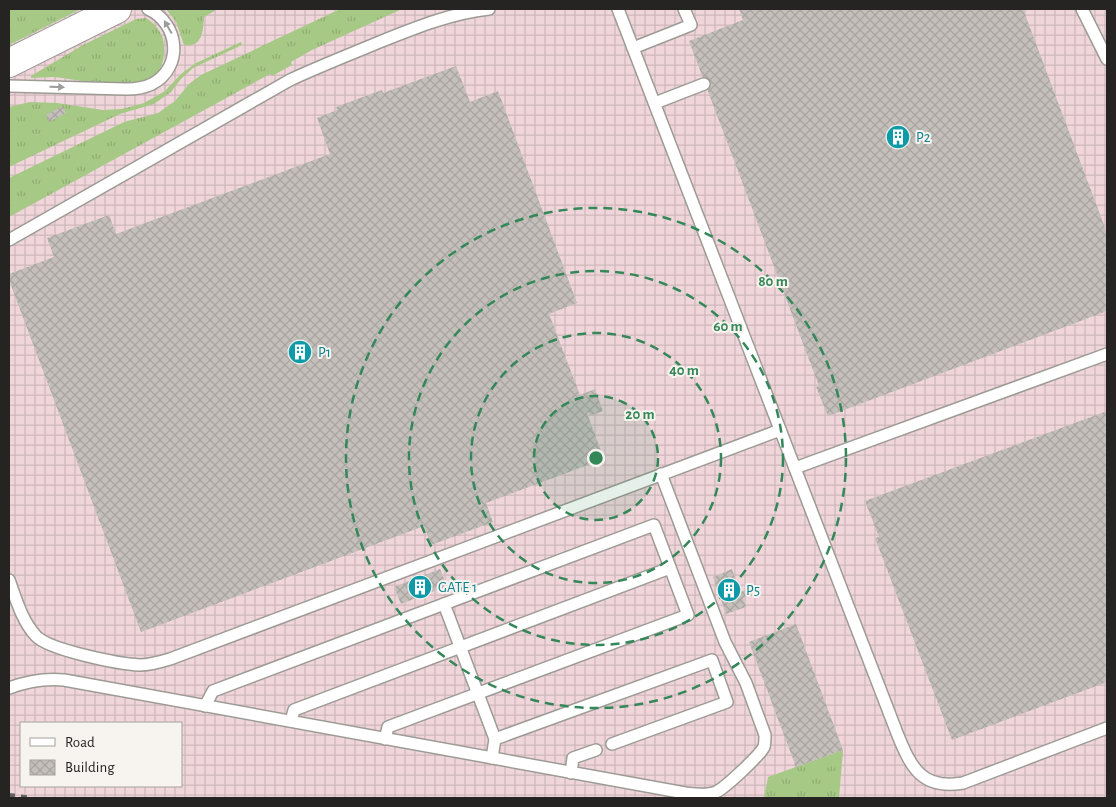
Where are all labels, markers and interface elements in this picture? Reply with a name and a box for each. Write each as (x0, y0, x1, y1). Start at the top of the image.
one-way arrow (163, 20, 172, 33)
one-way arrow (50, 84, 66, 92)
building icon: P2 (885, 124, 911, 150)
place label: P2 (916, 130, 931, 145)
text: 80 m (758, 274, 788, 289)
text: 60 m (713, 319, 743, 334)
building icon: P1 (287, 339, 313, 365)
place label: P1 (318, 345, 331, 360)
text: 40 m (669, 363, 699, 378)
text: 20 m (625, 407, 655, 422)
centre of rings (587, 449, 605, 467)
building icon: GATE 1 (407, 574, 433, 600)
building icon: P5 (716, 577, 742, 603)
place label: GATE 1 (438, 580, 477, 595)
place label: P5 (746, 583, 760, 598)
legend (20, 722, 182, 787)
text: Road (65, 735, 95, 750)
text: Building (65, 760, 115, 775)

